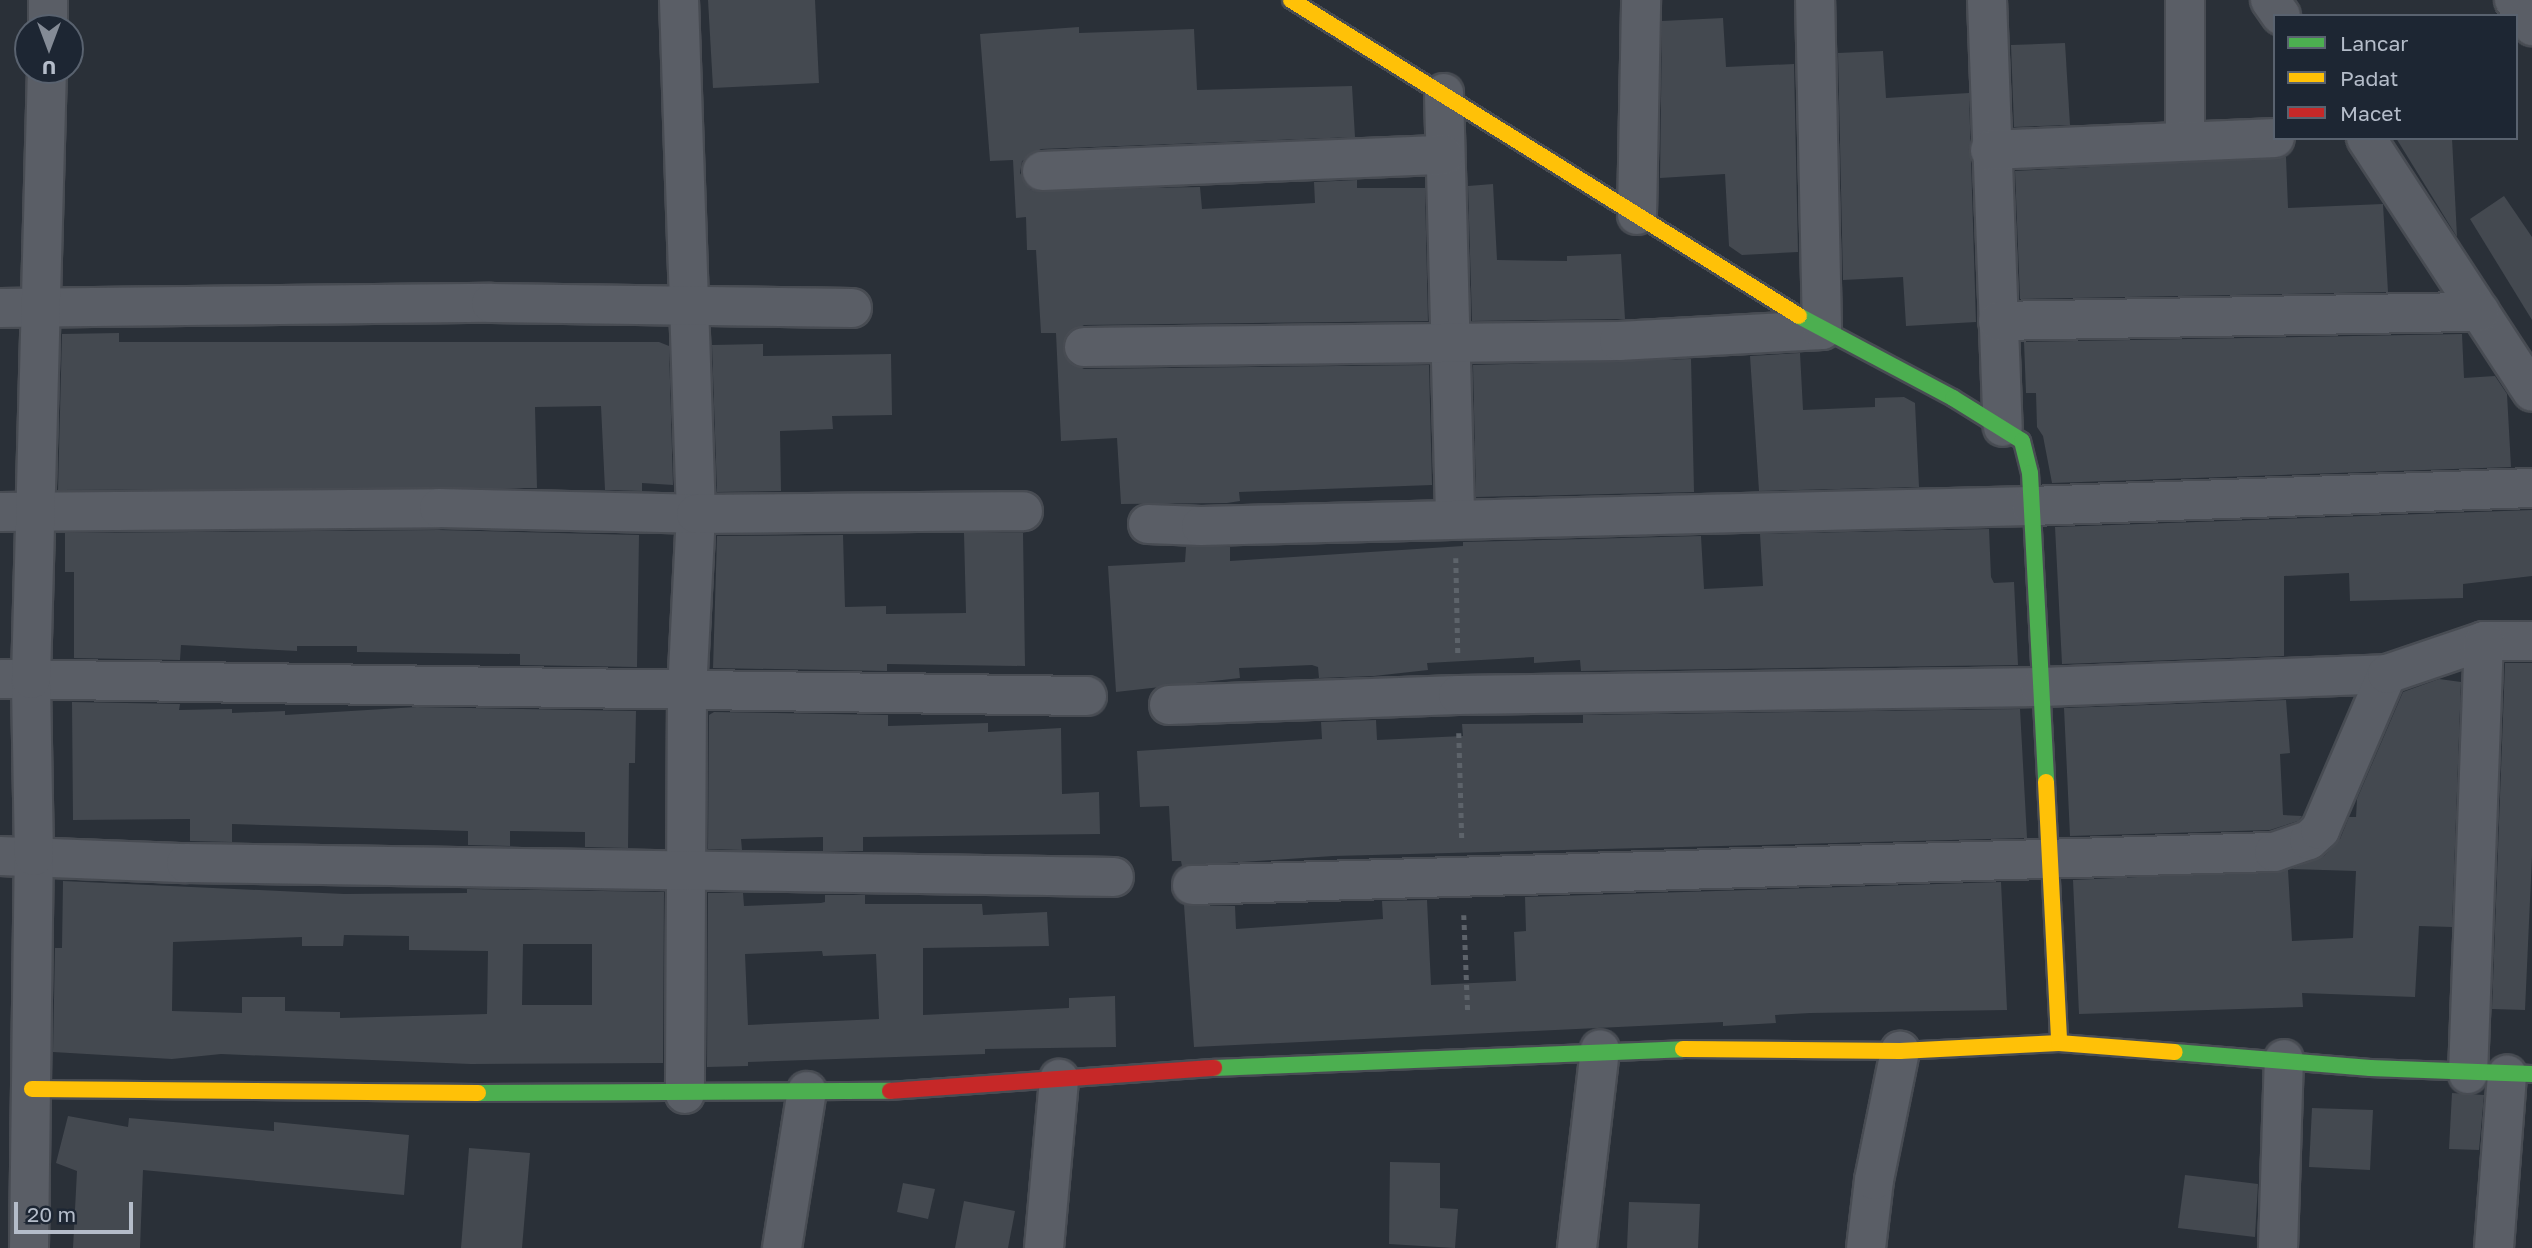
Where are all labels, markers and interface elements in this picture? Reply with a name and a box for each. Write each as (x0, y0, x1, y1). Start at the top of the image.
north arrow (14, 14, 84, 84)
legend (2273, 14, 2518, 140)
text: Lancar (2340, 30, 2408, 56)
text: U (42, 57, 56, 80)
text: Padat (2340, 65, 2398, 91)
text: Macet (2340, 100, 2402, 126)
scale bar (18, 1188, 136, 1232)
text: 20 m (27, 1201, 76, 1227)

